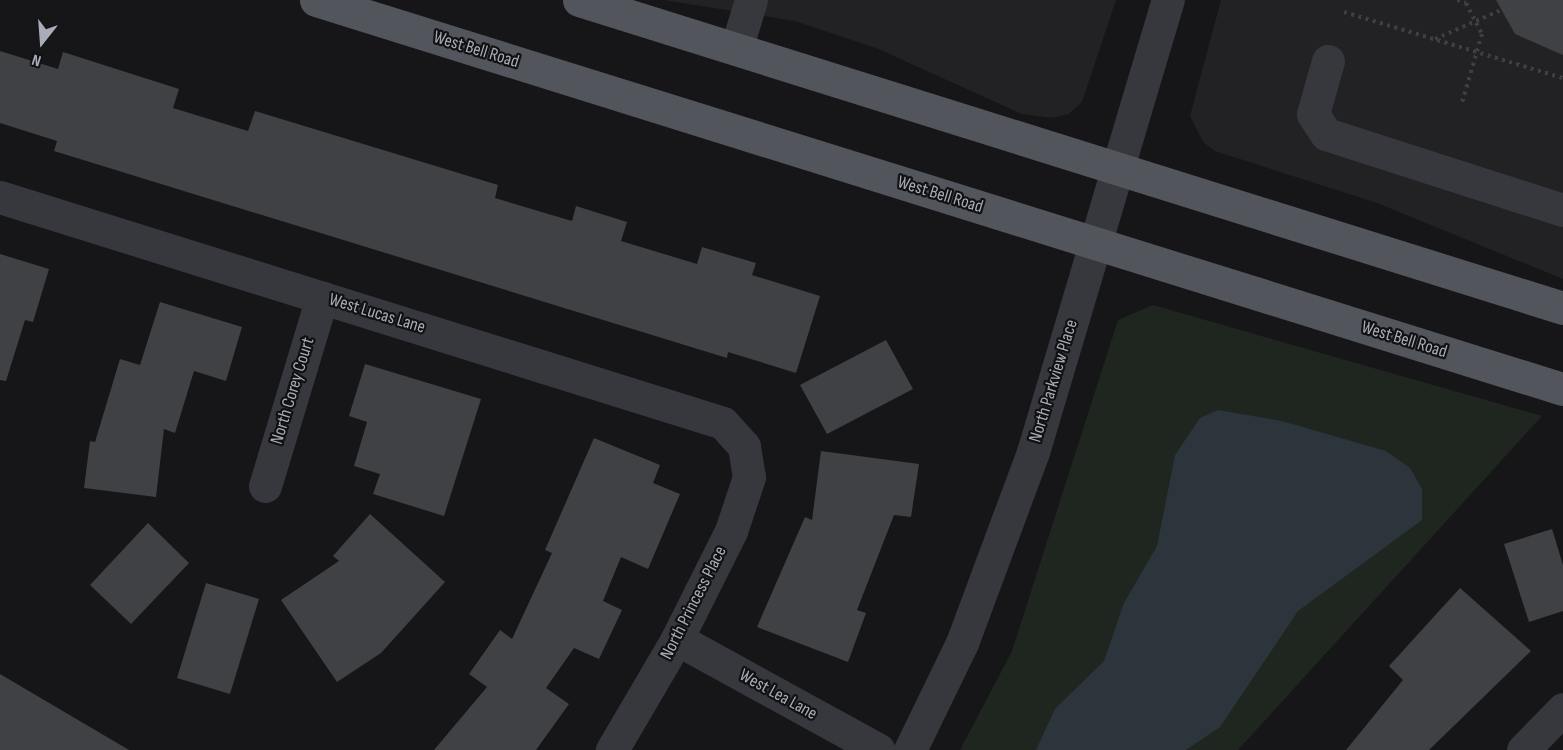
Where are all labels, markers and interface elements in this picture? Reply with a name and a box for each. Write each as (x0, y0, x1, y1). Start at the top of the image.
north arrow (12, 12, 72, 72)
street label: West Bell Road (431, 27, 521, 73)
text: N (30, 49, 43, 70)
street label: West Bell Road (895, 172, 985, 218)
street label: West Lucas Lane (326, 289, 428, 339)
street label: North Parkview Place (1025, 317, 1083, 445)
street label: West Bell Road (1359, 317, 1449, 363)
street label: North Corey Court (267, 335, 319, 447)
street label: North Princess Place (656, 543, 732, 663)
street label: West Lea Lane (735, 665, 821, 725)

